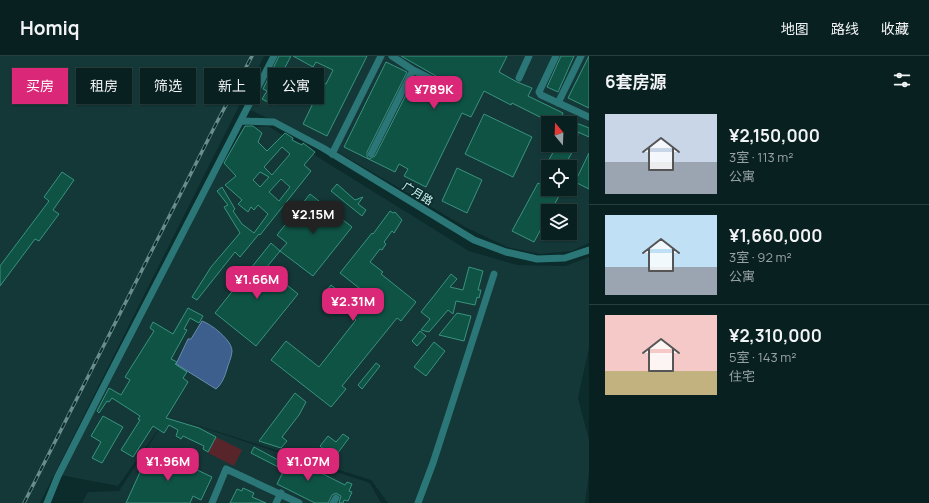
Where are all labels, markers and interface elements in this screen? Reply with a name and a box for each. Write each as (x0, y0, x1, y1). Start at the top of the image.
text: Homiq (20, 15, 80, 41)
text: 地图 (781, 19, 809, 38)
text: 路线 (831, 19, 859, 38)
text: 收藏 (881, 19, 909, 38)
chip: 买房 (12, 68, 68, 104)
chip: 租房 (76, 68, 132, 104)
chip: 筛选 (140, 68, 196, 104)
chip: 新上 (204, 68, 260, 104)
chip: 公寓 (268, 68, 324, 104)
icon: filters (891, 69, 913, 91)
text: 6套房源 (605, 70, 667, 93)
pin: ¥789K (406, 76, 462, 110)
text: ¥789K (414, 80, 454, 98)
north arrow (541, 116, 577, 152)
map controls (541, 116, 577, 240)
text: ¥2,150,000 (729, 124, 820, 147)
icon: home (637, 130, 685, 178)
text: 3室 · 113 m² (729, 148, 794, 166)
button: locate (541, 160, 577, 196)
text: 公寓 (729, 167, 755, 185)
street label: 广月路 (400, 178, 436, 208)
pin: ¥2.15M (280, 201, 346, 235)
button: layers (541, 204, 577, 240)
text: ¥2.15M (292, 205, 334, 223)
text: ¥1,660,000 (729, 224, 822, 247)
icon: home (637, 231, 685, 279)
text: 3室 · 92 m² (729, 248, 792, 266)
pin: ¥1.66M (224, 266, 290, 300)
text: 公寓 (729, 267, 755, 285)
text: ¥1.66M (235, 270, 279, 288)
pin: ¥2.31M (320, 288, 386, 322)
text: ¥2.31M (331, 292, 375, 310)
text: ¥2,310,000 (729, 324, 822, 347)
icon: home (637, 331, 685, 379)
text: 5室 · 143 m² (729, 348, 796, 366)
text: 住宅 (729, 367, 755, 385)
pin: ¥1.96M (135, 448, 201, 482)
pin: ¥1.07M (275, 448, 341, 482)
text: ¥1.96M (146, 452, 190, 470)
text: ¥1.07M (286, 452, 330, 470)

